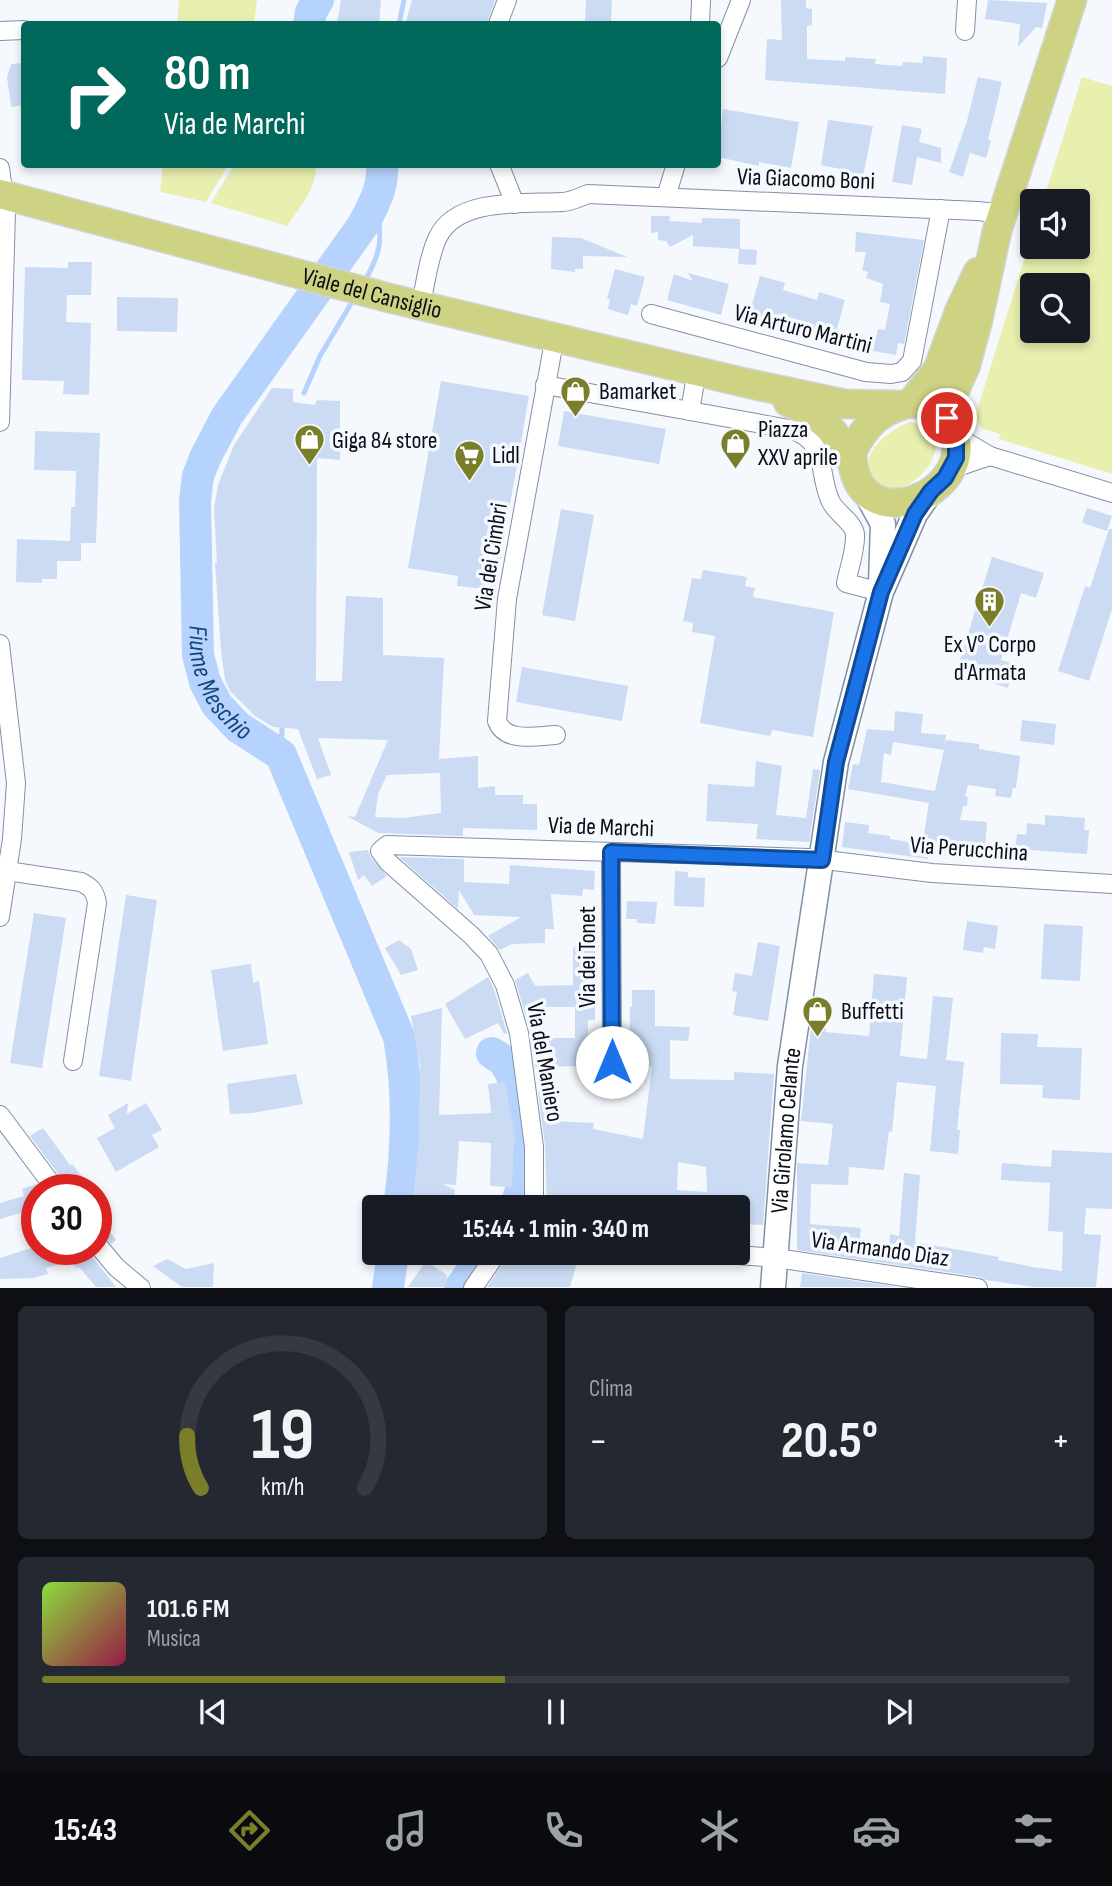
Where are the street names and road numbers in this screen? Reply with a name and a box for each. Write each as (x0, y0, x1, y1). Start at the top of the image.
street label: Via Giacomo Boni (736, 162, 876, 196)
street label: Viale del Cansiglio (299, 261, 445, 325)
street label: Via Arturo Martini (731, 298, 875, 360)
street label: Via dei Cimbri (468, 501, 514, 613)
street label: Via de Marchi (547, 811, 655, 843)
street label: Via Perucchina (909, 830, 1029, 868)
street label: Via dei Tonet (573, 906, 602, 1008)
street label: Via del Maniero (520, 1000, 570, 1124)
street label: Via Girolamo Celante (764, 1046, 807, 1214)
street label: Via Armando Diaz (809, 1225, 951, 1273)

